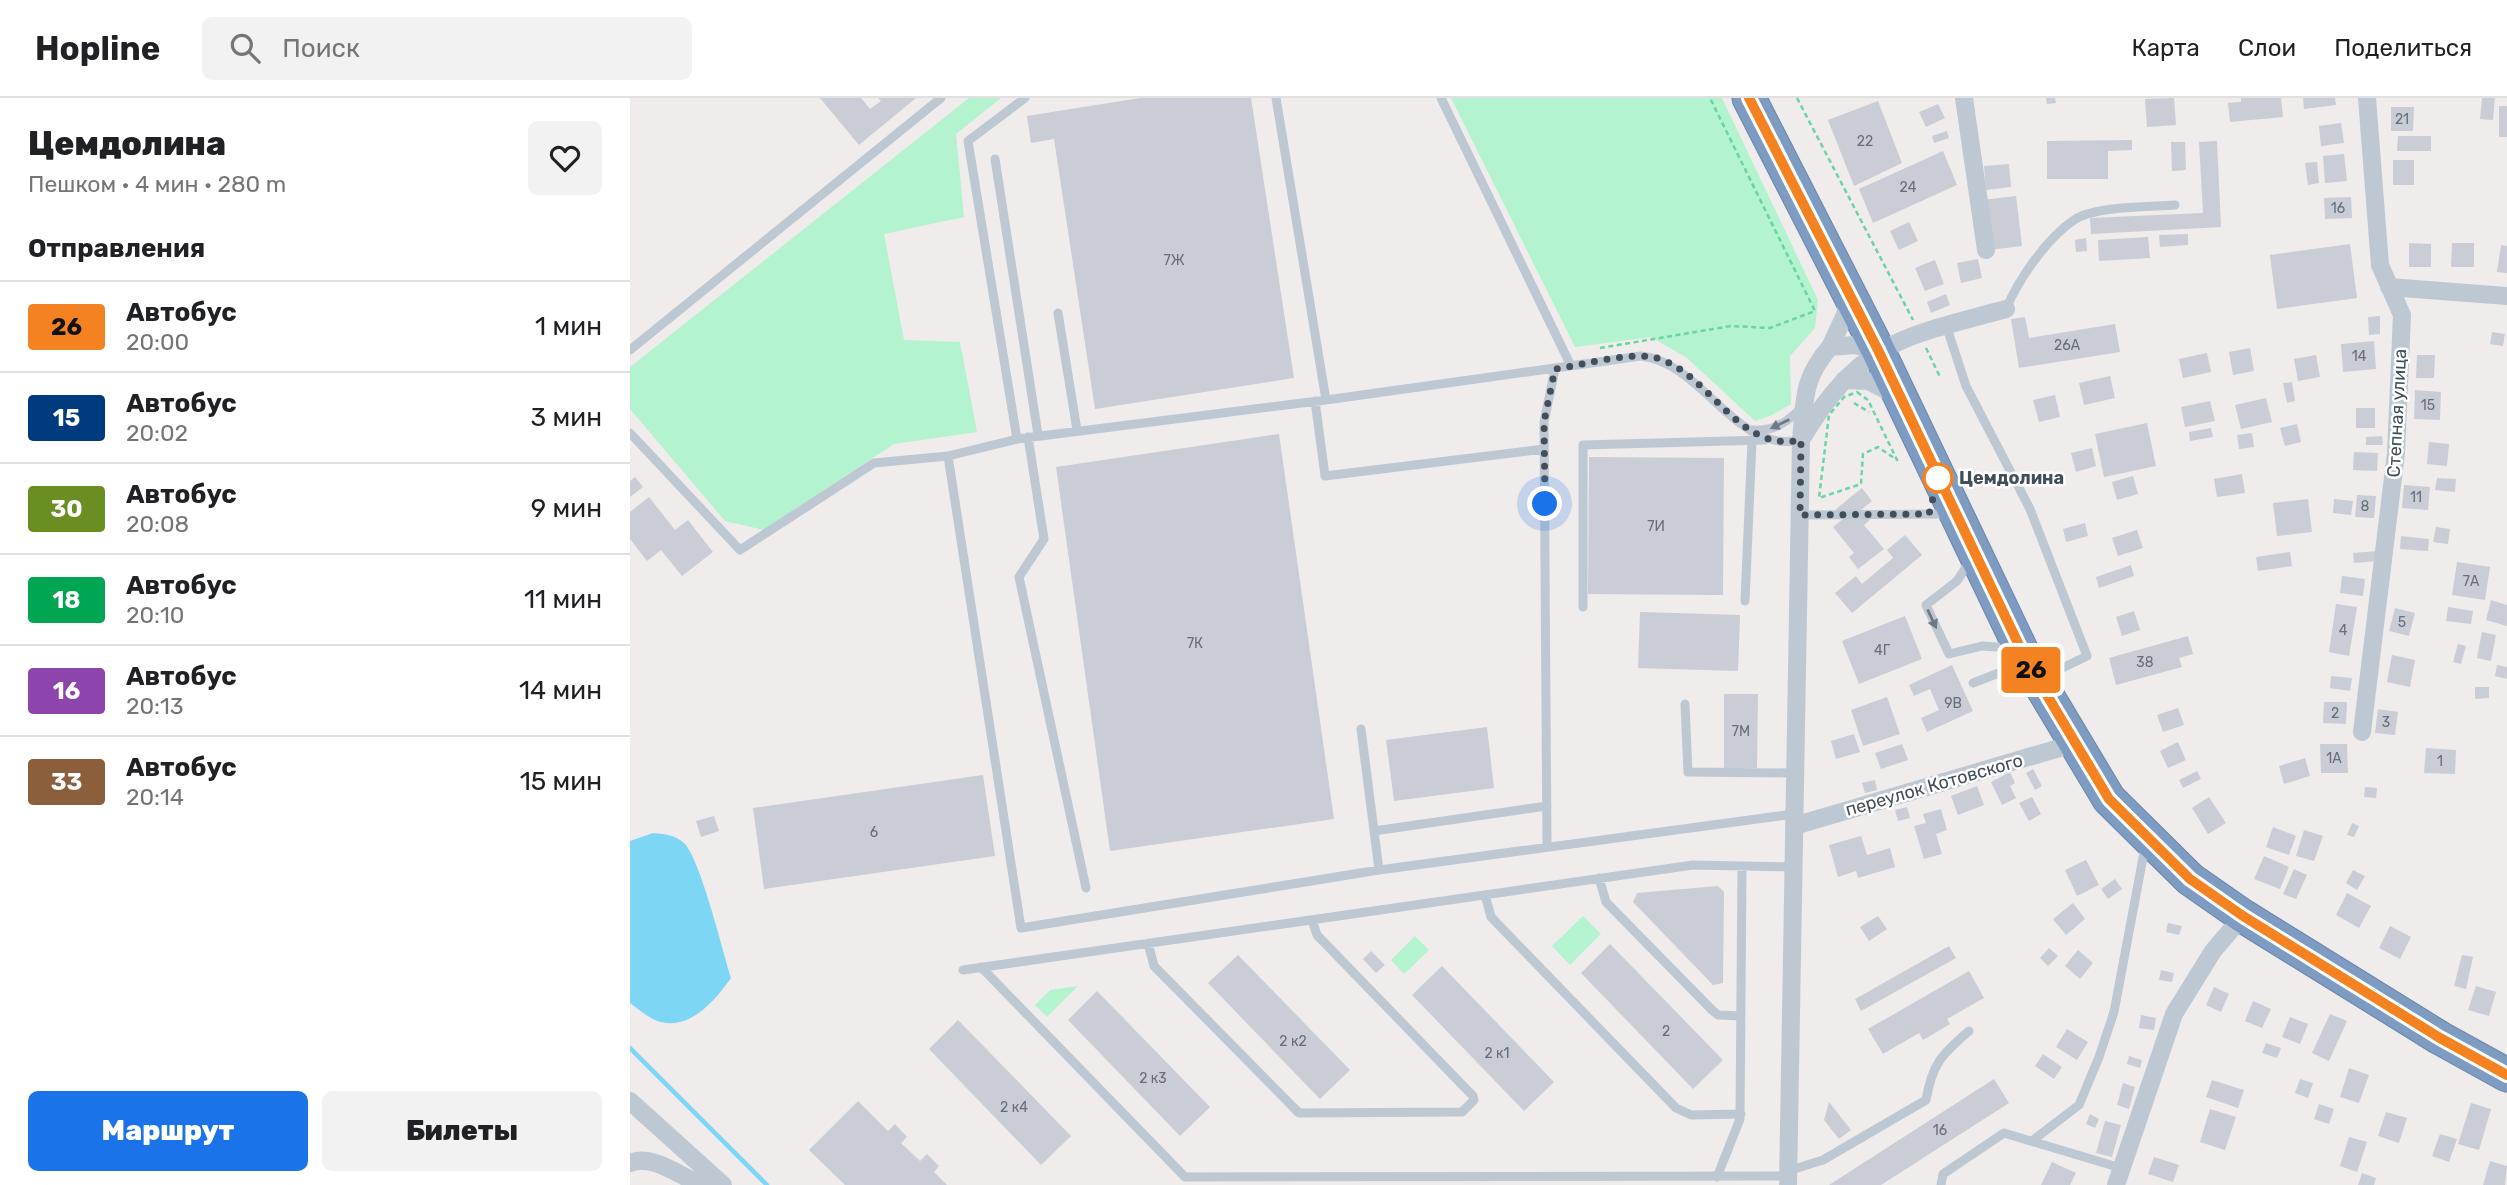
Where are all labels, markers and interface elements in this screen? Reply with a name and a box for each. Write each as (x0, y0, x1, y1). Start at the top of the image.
search box (202, 17, 692, 80)
text: Hopline (35, 29, 160, 68)
icon: search (226, 29, 264, 67)
text: Поиск (282, 33, 360, 64)
text: Карта (2131, 34, 2200, 62)
text: Слои (2238, 34, 2296, 62)
text: Поделиться (2334, 34, 2472, 62)
house number: 21 (2395, 111, 2409, 128)
button: heart (528, 121, 602, 195)
text: Цемдолина (28, 124, 226, 163)
house number: 22 (1857, 133, 1873, 150)
text: Пешком · 4 мин · 280 m (28, 170, 286, 198)
house number: 24 (1900, 179, 1917, 196)
house number: 16 (2331, 200, 2345, 217)
text: Отправления (28, 233, 205, 264)
house number: 7Ж (1163, 252, 1185, 269)
text: Автобус (126, 297, 237, 328)
text: 1 мин (535, 311, 602, 342)
text: 26 (51, 313, 82, 341)
text: 20:00 (126, 328, 189, 356)
house number: 26А (2054, 337, 2081, 354)
house number: 14 (2352, 348, 2367, 365)
street label: Степная улица (2383, 348, 2411, 478)
text: Автобус (126, 388, 237, 419)
house number: 15 (2421, 397, 2435, 414)
text: 3 мин (531, 402, 602, 433)
text: 15 (53, 404, 80, 432)
one-way arrow (1769, 417, 1789, 429)
text: 20:02 (126, 419, 188, 447)
marker: Цемдолина (1923, 463, 1953, 493)
place label: Цемдолина (1959, 467, 2064, 489)
text: Автобус (126, 479, 237, 510)
your location (1527, 486, 1562, 521)
house number: 11 (2410, 489, 2422, 506)
text: 9 мин (531, 493, 602, 524)
text: 30 (50, 495, 83, 523)
house number: 8 (2361, 498, 2370, 515)
text: 20:08 (126, 510, 189, 538)
house number: 7И (1647, 518, 1665, 535)
text: Автобус (126, 570, 237, 601)
house number: 7А (2463, 573, 2480, 590)
text: 11 мин (524, 584, 602, 615)
text: 18 (52, 586, 81, 614)
text: 20:10 (126, 601, 184, 629)
one-way arrow (1927, 609, 1938, 629)
house number: 5 (2398, 614, 2406, 631)
house number: 4 (2339, 622, 2348, 639)
house number: 7К (1187, 635, 1203, 652)
house number: 4Г (1874, 642, 1891, 659)
line badge: 26 (2000, 647, 2062, 693)
house number: 38 (2136, 654, 2154, 671)
text: 26 (2015, 656, 2047, 684)
text: Автобус (126, 661, 237, 692)
text: 14 мин (519, 675, 602, 706)
text: 16 (53, 677, 80, 705)
text: 20:13 (126, 692, 184, 720)
house number: 9В (1944, 695, 1962, 712)
house number: 2 (2331, 705, 2339, 722)
house number: 3 (2382, 714, 2390, 731)
house number: 7М (1732, 723, 1750, 740)
street label: переулок Котовского (1843, 749, 2025, 821)
house number: 1А (2326, 750, 2342, 767)
text: Автобус (126, 752, 237, 783)
house number: 1 (2437, 753, 2443, 770)
text: 15 мин (520, 766, 602, 797)
text: 33 (51, 768, 82, 796)
text: 20:14 (126, 783, 184, 811)
house number: 6 (870, 824, 878, 841)
house number: 2 (1662, 1023, 1670, 1040)
house number: 2 к2 (1279, 1033, 1307, 1050)
house number: 2 к1 (1484, 1045, 1510, 1062)
house number: 2 к3 (1139, 1070, 1167, 1087)
button: Маршрут (28, 1091, 308, 1171)
button: Билеты (322, 1091, 602, 1171)
house number: 2 к4 (1000, 1099, 1028, 1116)
house number: 16 (1933, 1122, 1947, 1139)

